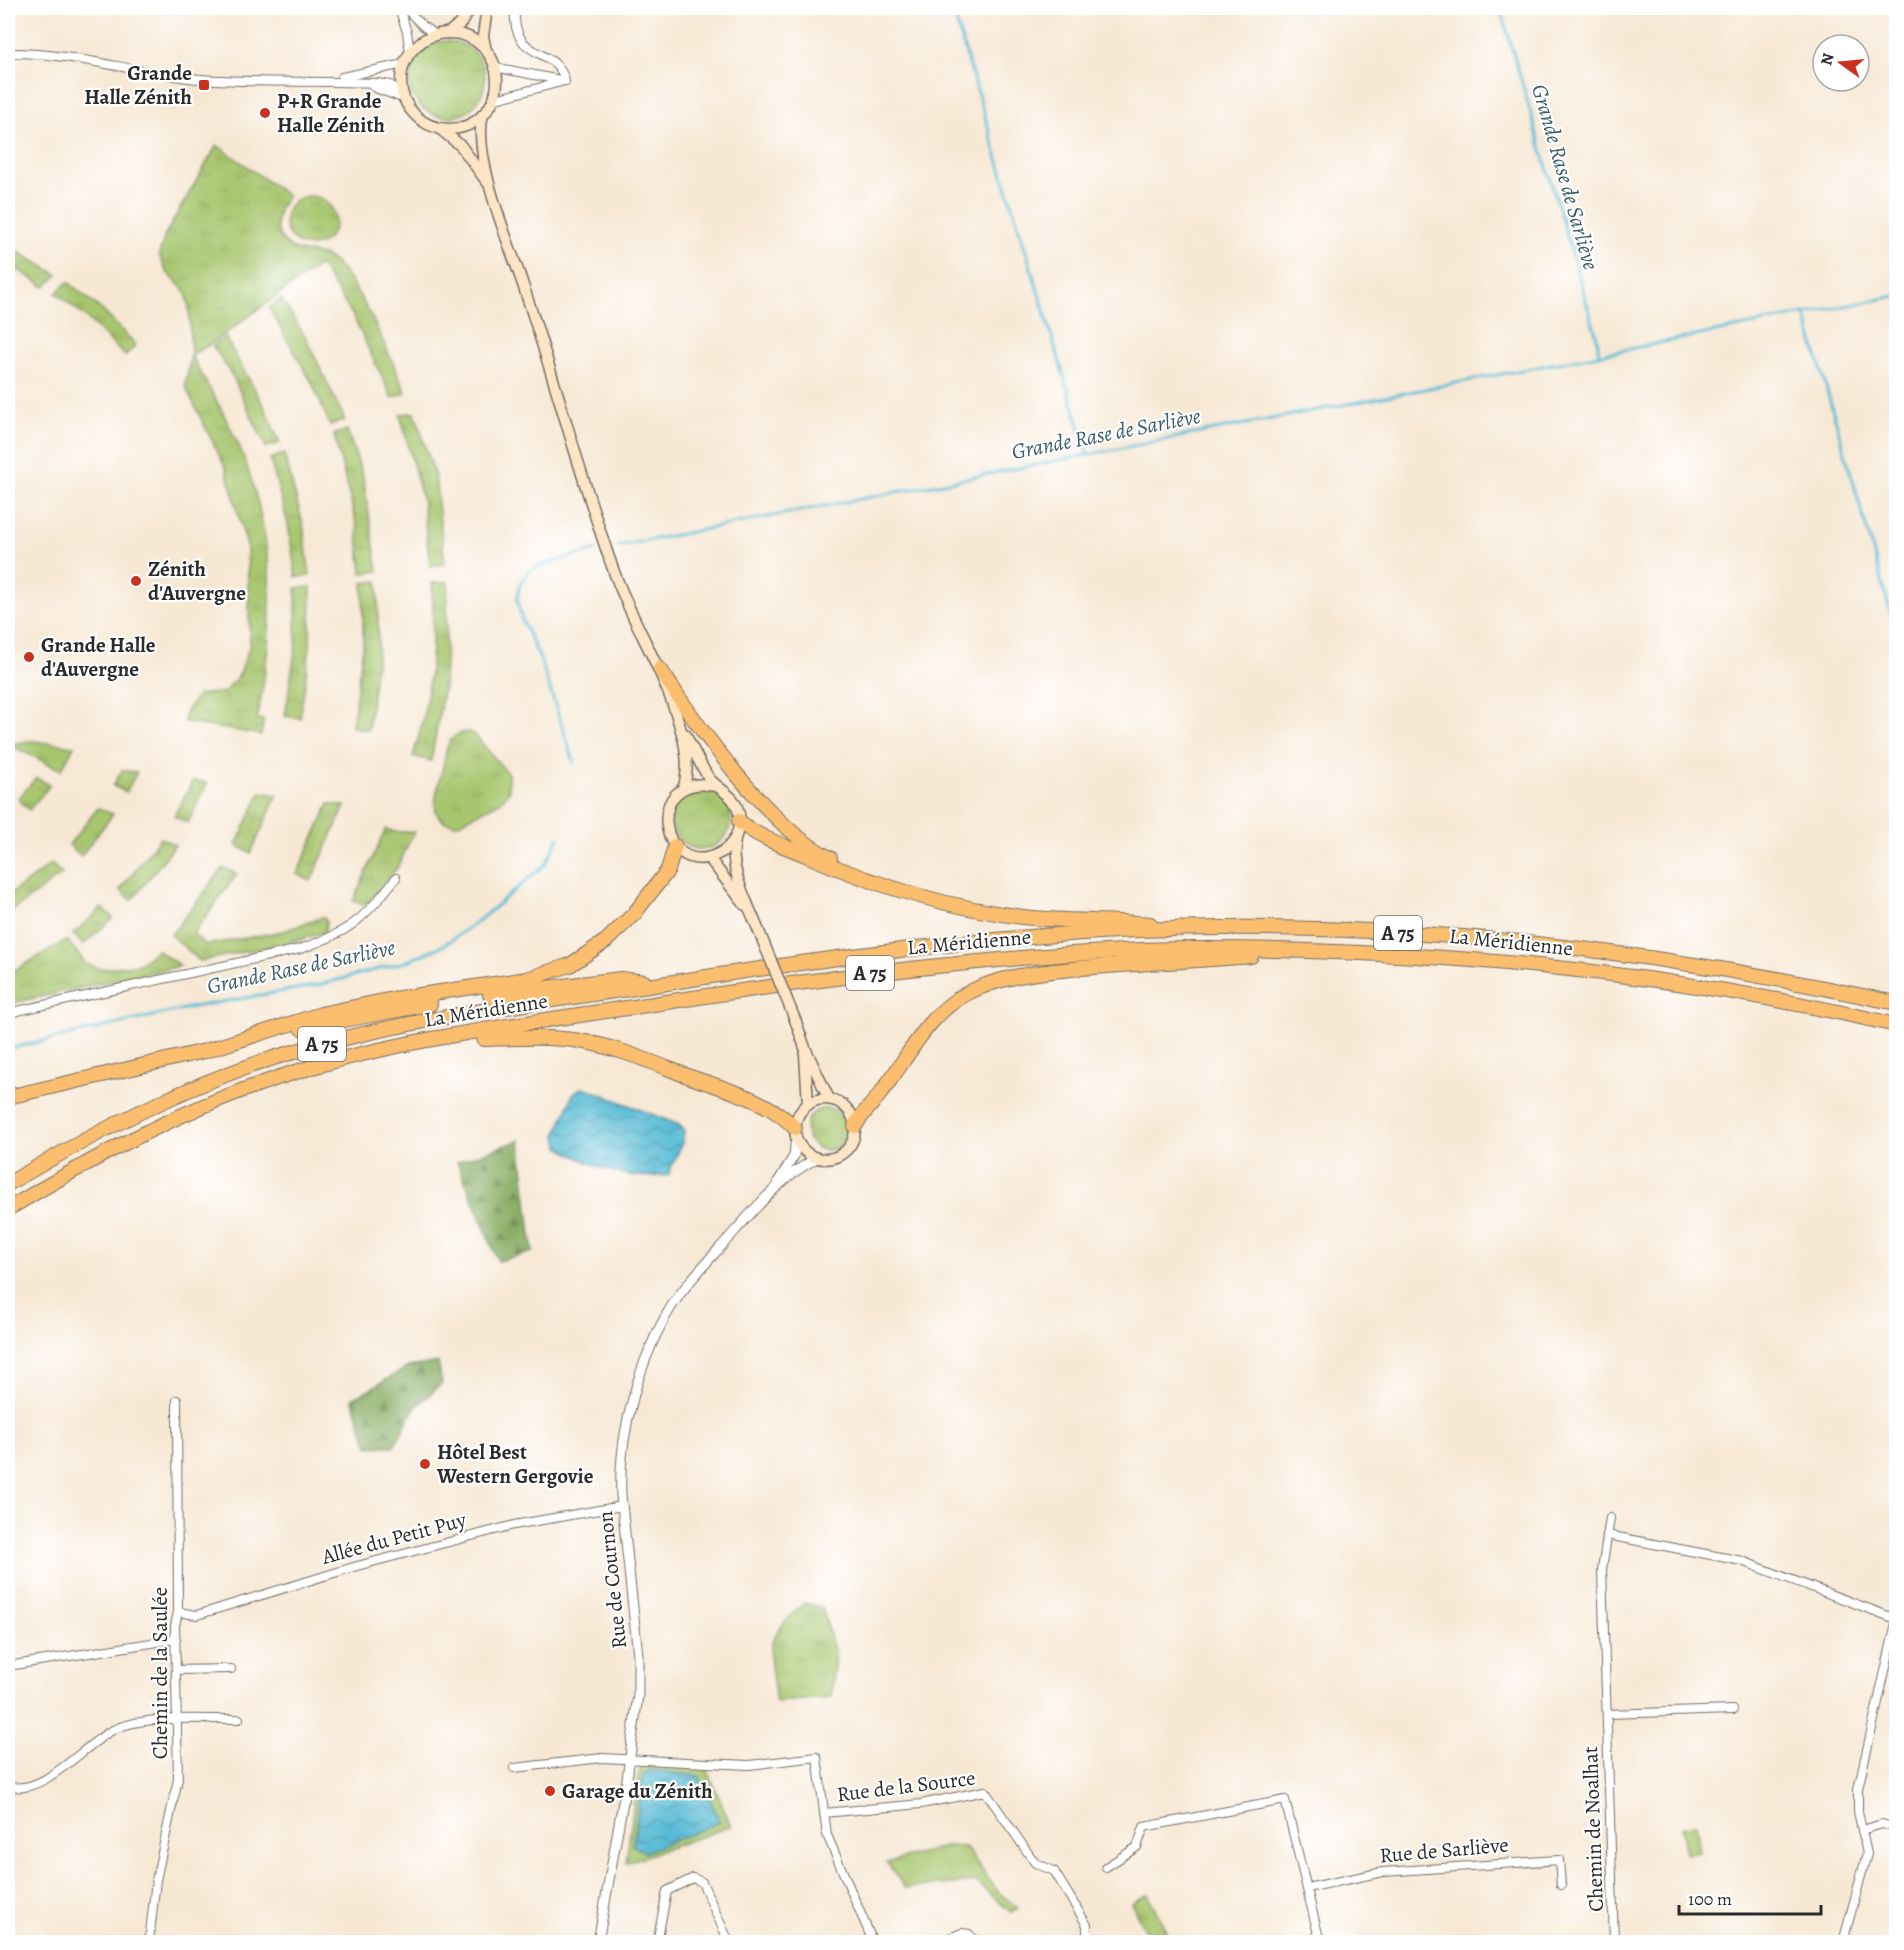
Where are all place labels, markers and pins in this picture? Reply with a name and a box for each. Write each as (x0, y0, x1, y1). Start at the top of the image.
place label: Grande Halle Zénith (84, 59, 192, 111)
marker: Grande Halle Zénith (197, 78, 211, 92)
place label: P+R Grande Halle Zénith (277, 87, 385, 139)
marker: P+R Grande Halle Zénith (258, 106, 272, 120)
place label: Zénith d'Auvergne (148, 555, 246, 607)
marker: Zénith d'Auvergne (129, 574, 143, 588)
place label: Grande Halle d'Auvergne (41, 631, 156, 683)
marker: Grande Halle d'Auvergne (22, 650, 36, 664)
place label: Hôtel Best Western Gergovie (436, 1438, 594, 1490)
marker: Hôtel Best Western Gergovie (418, 1457, 432, 1471)
place label: Garage du Zénith (562, 1777, 713, 1805)
marker: Garage du Zénith (543, 1784, 557, 1798)

